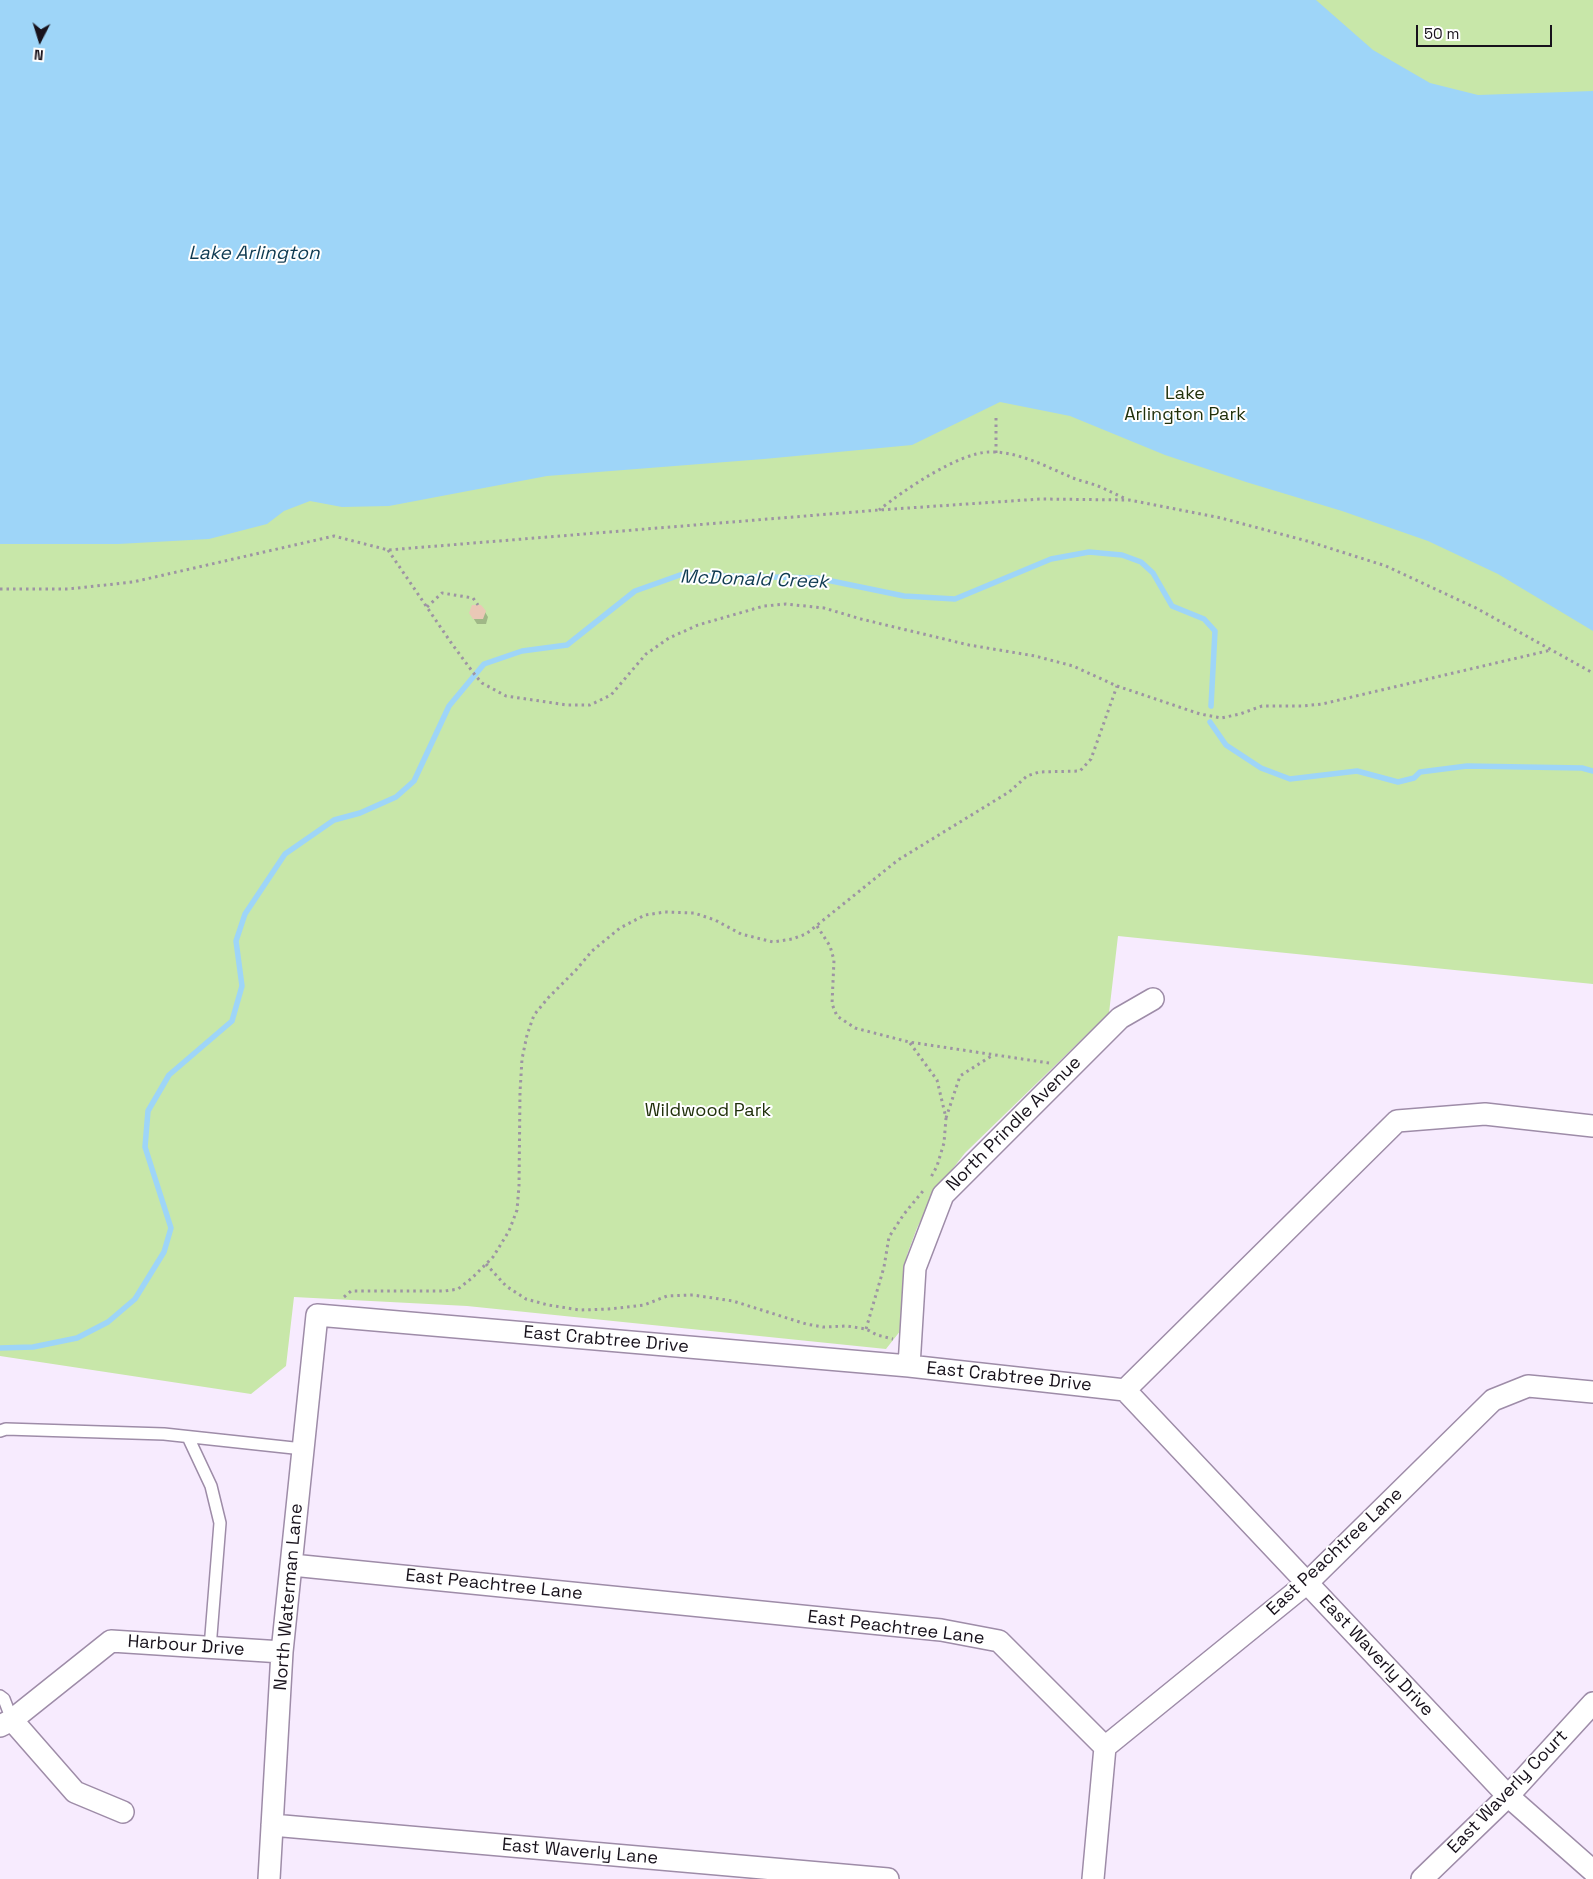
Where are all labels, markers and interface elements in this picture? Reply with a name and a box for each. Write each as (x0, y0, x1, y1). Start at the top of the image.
north arrow (15, 15, 65, 65)
scale bar (1418, 15, 1554, 47)
text: 50 m (1424, 24, 1459, 43)
text: N (33, 46, 44, 64)
water label: Lake Arlington (188, 243, 320, 265)
park label: Lake Arlington Park (1124, 383, 1246, 426)
water label: McDonald Creek (680, 566, 828, 594)
street label: North Prindle Avenue (942, 1052, 1086, 1196)
park label: Wildwood Park (645, 1100, 771, 1122)
street label: East Crabtree Drive (522, 1322, 690, 1358)
street label: East Crabtree Drive (925, 1358, 1093, 1396)
street label: East Peachtree Lane (1263, 1483, 1407, 1621)
street label: North Waterman Lane (270, 1502, 308, 1692)
street label: East Peachtree Lane (404, 1565, 584, 1605)
street label: East Waverly Drive (1314, 1591, 1438, 1721)
street label: East Peachtree Lane (806, 1606, 986, 1650)
street label: Harbour Drive (127, 1631, 245, 1661)
street label: East Waverly Court (1443, 1726, 1573, 1858)
street label: East Waverly Lane (501, 1834, 659, 1870)

